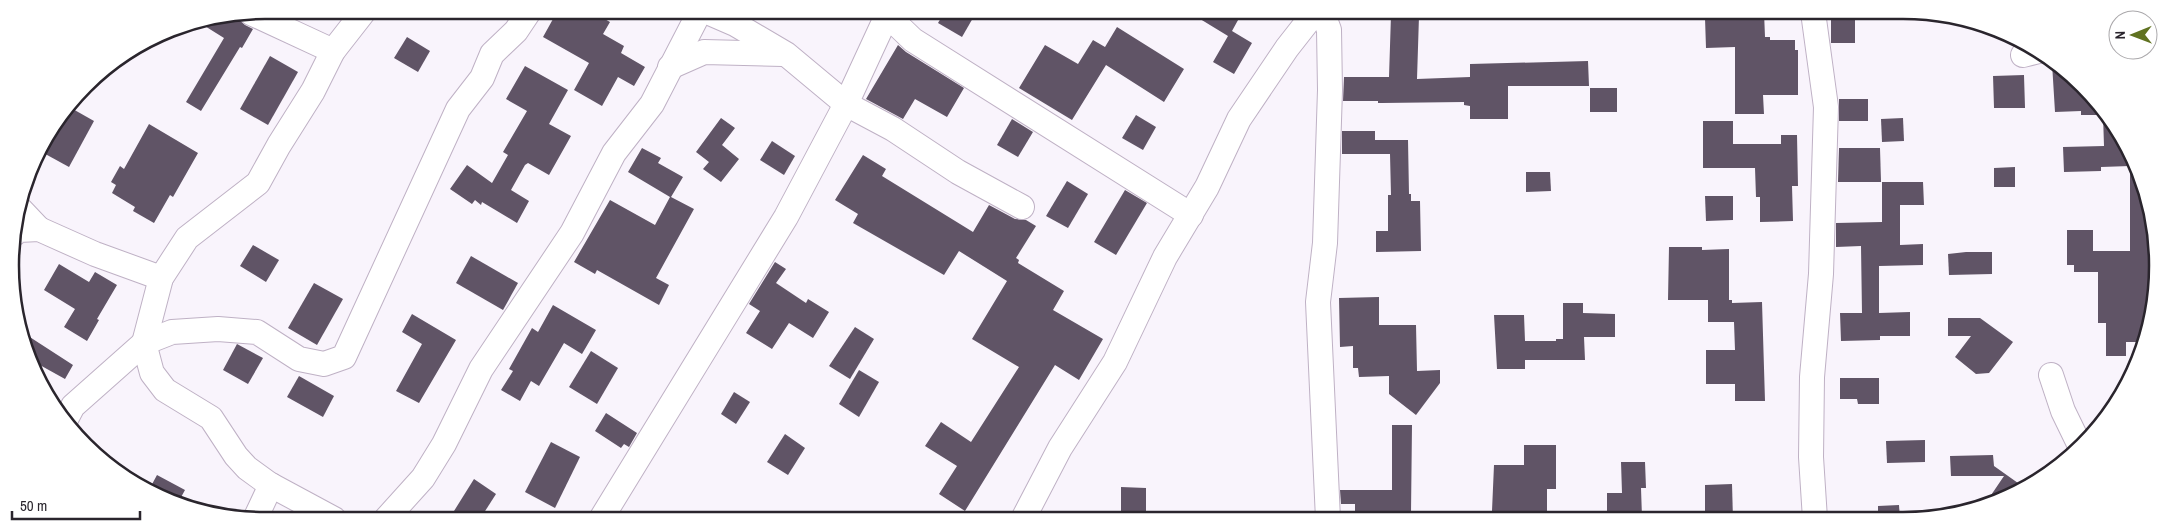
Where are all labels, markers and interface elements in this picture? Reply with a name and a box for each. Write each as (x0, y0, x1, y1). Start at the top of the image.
north arrow (2108, 10, 2158, 60)
text: N (2111, 31, 2129, 40)
scale bar (12, 488, 140, 520)
text: 50 m (20, 495, 47, 516)

